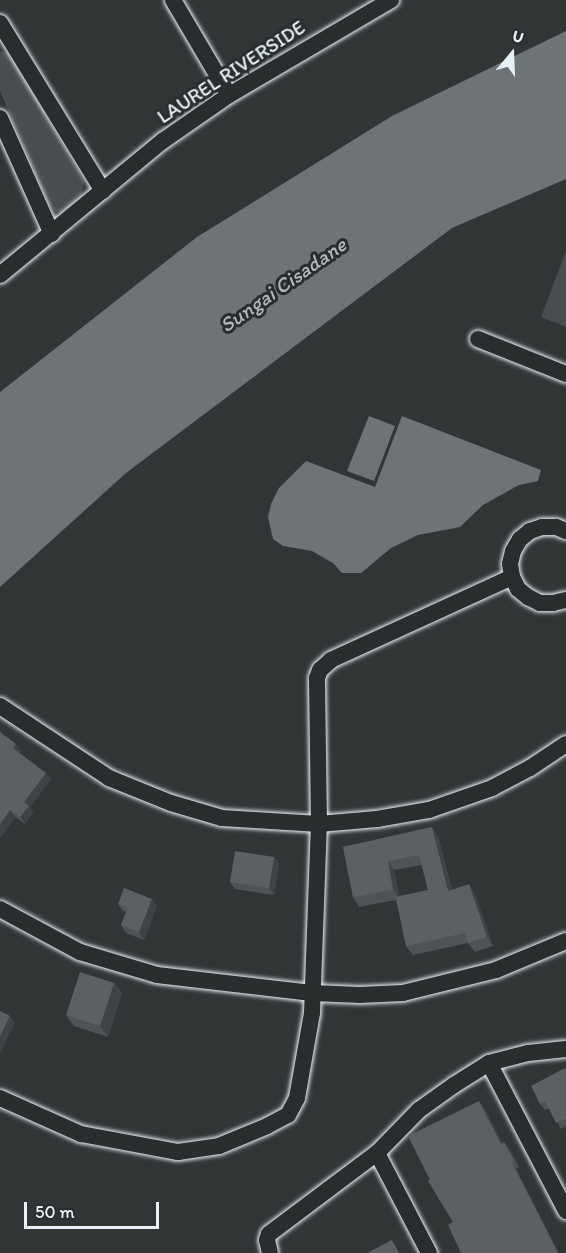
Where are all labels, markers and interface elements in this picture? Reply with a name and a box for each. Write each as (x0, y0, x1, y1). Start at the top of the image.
street label: LAUREL RIVERSIDE (153, 15, 309, 129)
north arrow (482, 24, 542, 84)
text: U (510, 26, 526, 47)
water label: Sungai Cisadane (215, 232, 351, 338)
scale bar (27, 1190, 162, 1228)
text: 50 m (35, 1201, 75, 1223)

